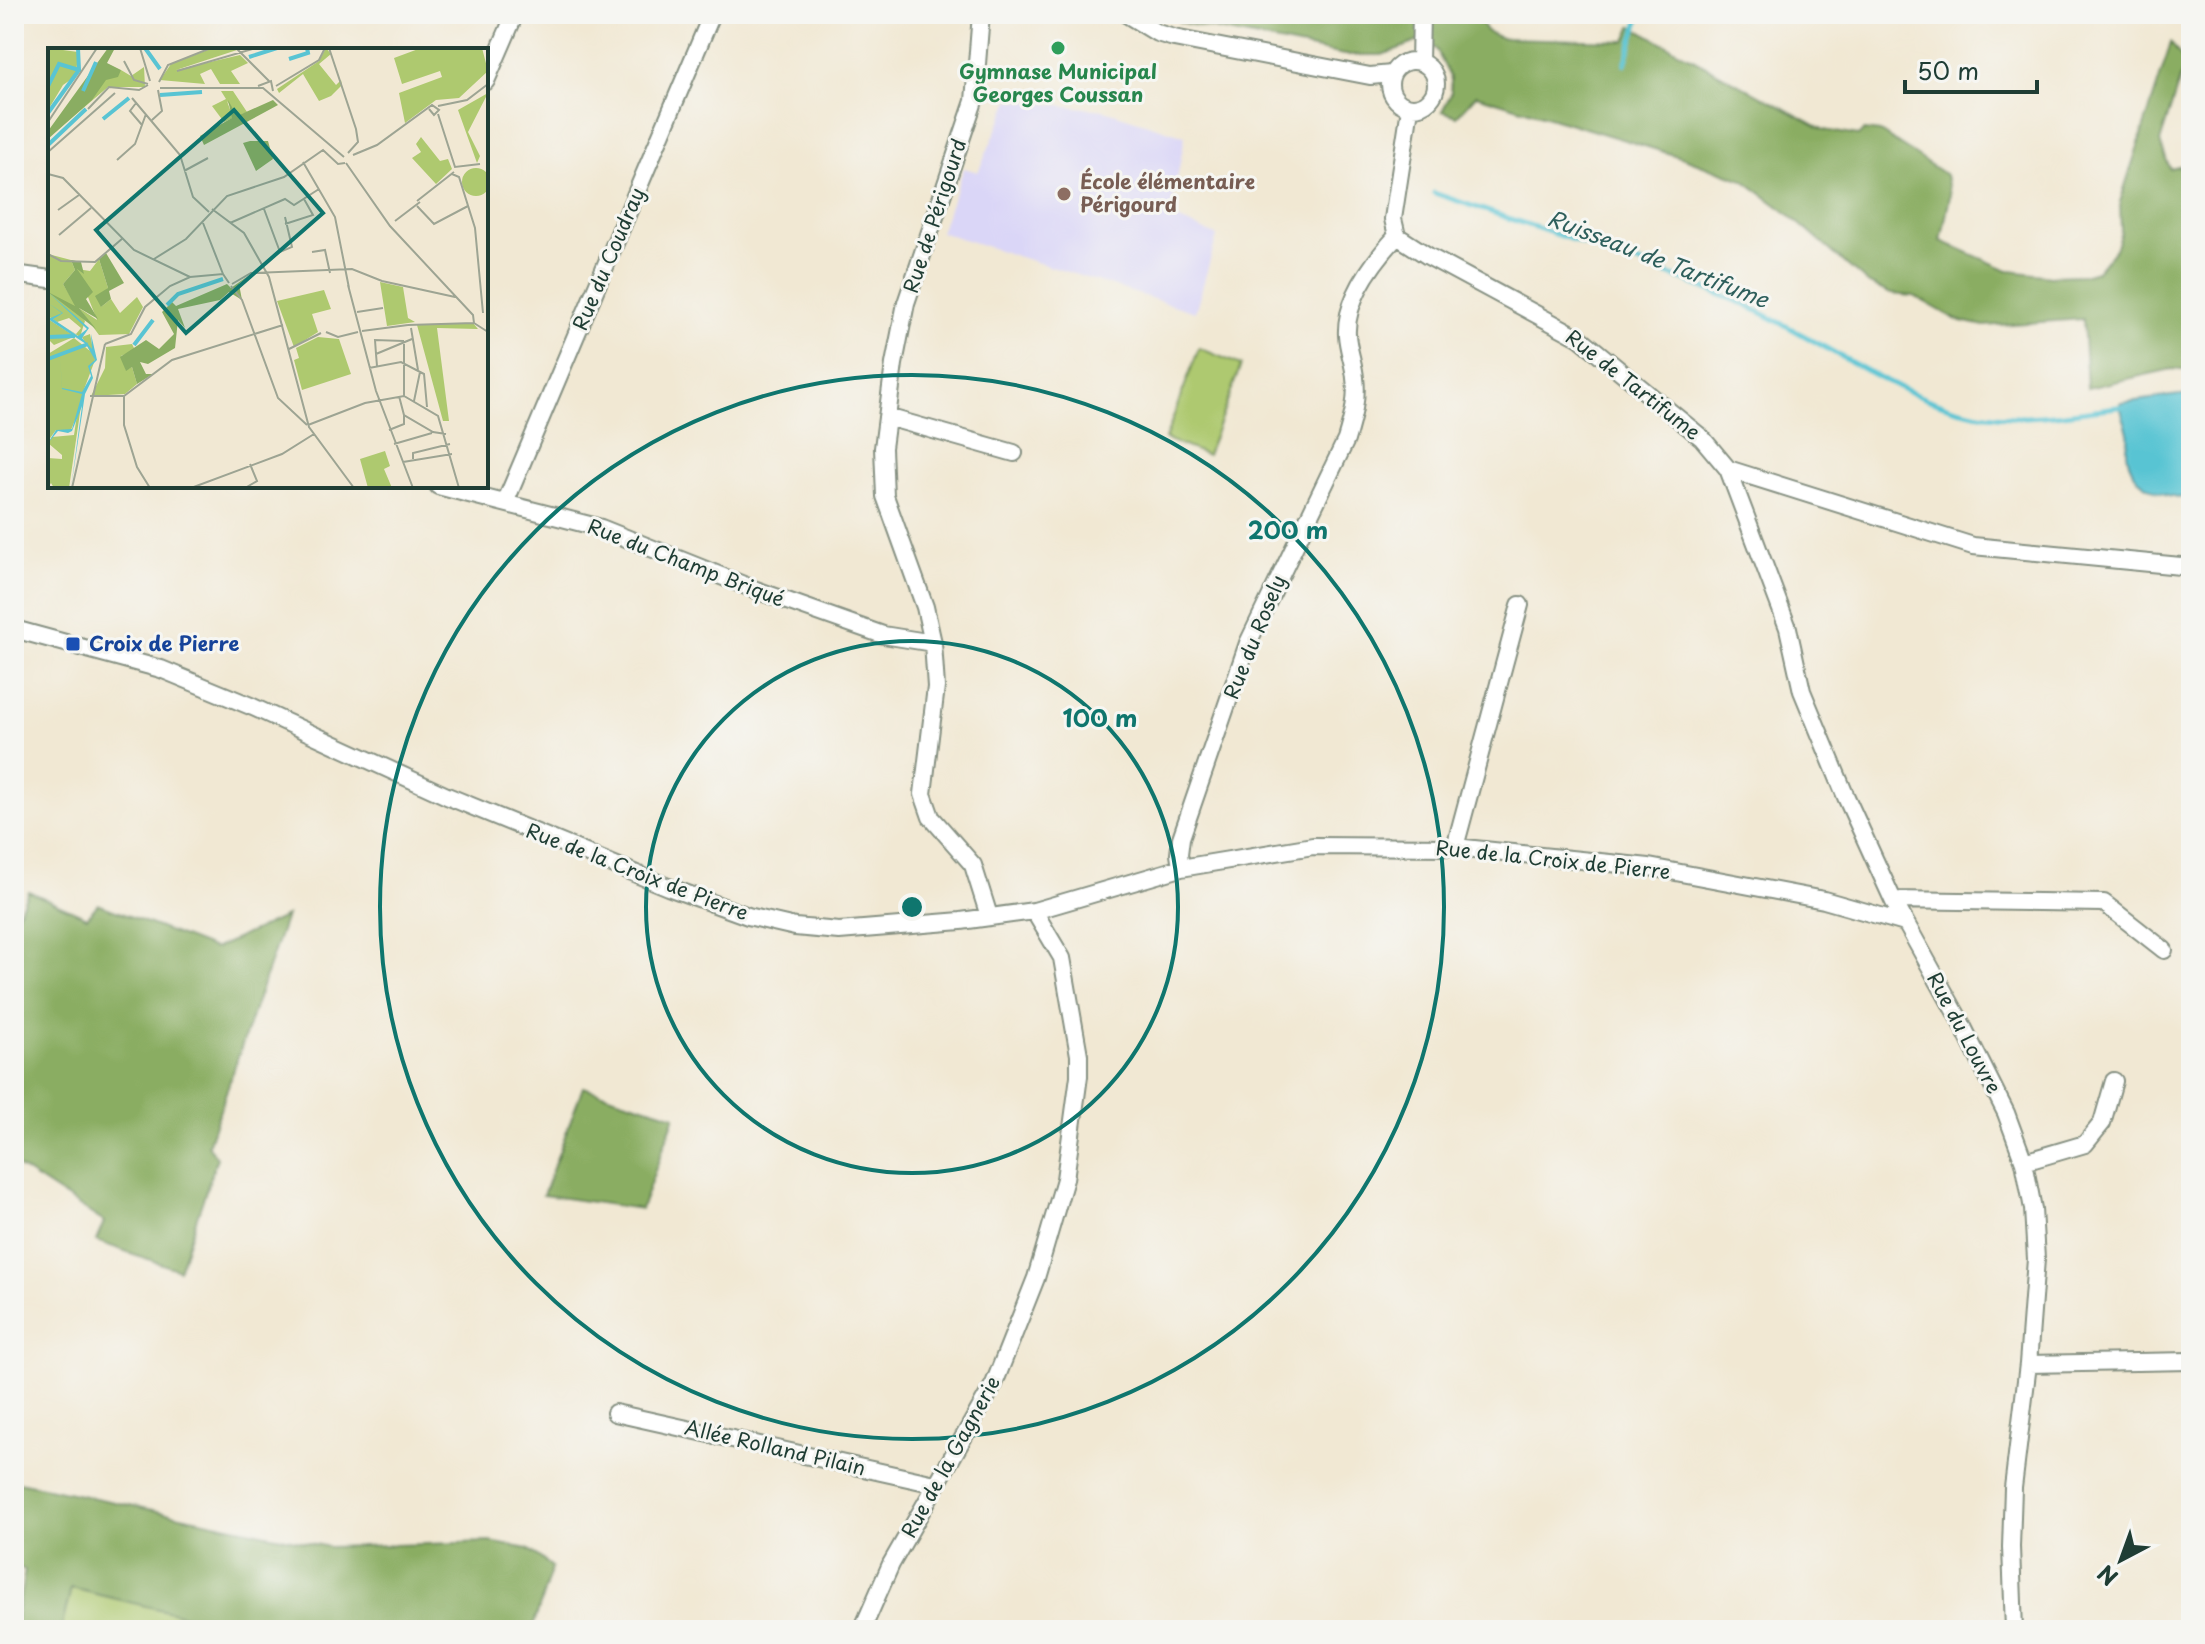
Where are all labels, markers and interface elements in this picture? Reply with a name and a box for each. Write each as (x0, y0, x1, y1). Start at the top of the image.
marker: Gymnase Municipal Georges Coussan (1049, 39, 1067, 57)
scale bar (1905, 44, 2037, 94)
inset map (48, 48, 488, 488)
text: 50 m (1917, 52, 1979, 88)
place label: Gymnase Municipal Georges Coussan (959, 56, 1157, 109)
street label: Rue de Périgourd (895, 135, 973, 297)
place label: École élémentaire Périgourd (1080, 166, 1255, 219)
street label: Rue du Coudray (564, 182, 652, 335)
marker: École élémentaire Périgourd (1055, 185, 1073, 203)
water label: Ruisseau de Tartifume (1543, 200, 1775, 315)
street label: Rue de Tartifume (1560, 322, 1708, 447)
street label: Rue du Champ Briqué (583, 511, 789, 614)
text: 200 m (1248, 511, 1328, 547)
street label: Rue du Rosely (1215, 570, 1293, 703)
place label: Croix de Pierre (89, 628, 239, 658)
marker: Croix de Pierre (64, 635, 82, 653)
text: 100 m (1063, 699, 1137, 735)
street label: Rue de la Croix de Pierre (522, 815, 753, 927)
street label: Rue de la Croix de Pierre (1434, 832, 1672, 886)
centre of rings (898, 893, 926, 921)
street label: Rue du Louvre (1920, 966, 2010, 1099)
street label: Rue de la Gagnerie (893, 1370, 1007, 1543)
street label: Allée Rolland Pilain (682, 1412, 869, 1482)
north arrow (2081, 1520, 2161, 1600)
text: N (2089, 1558, 2124, 1594)

